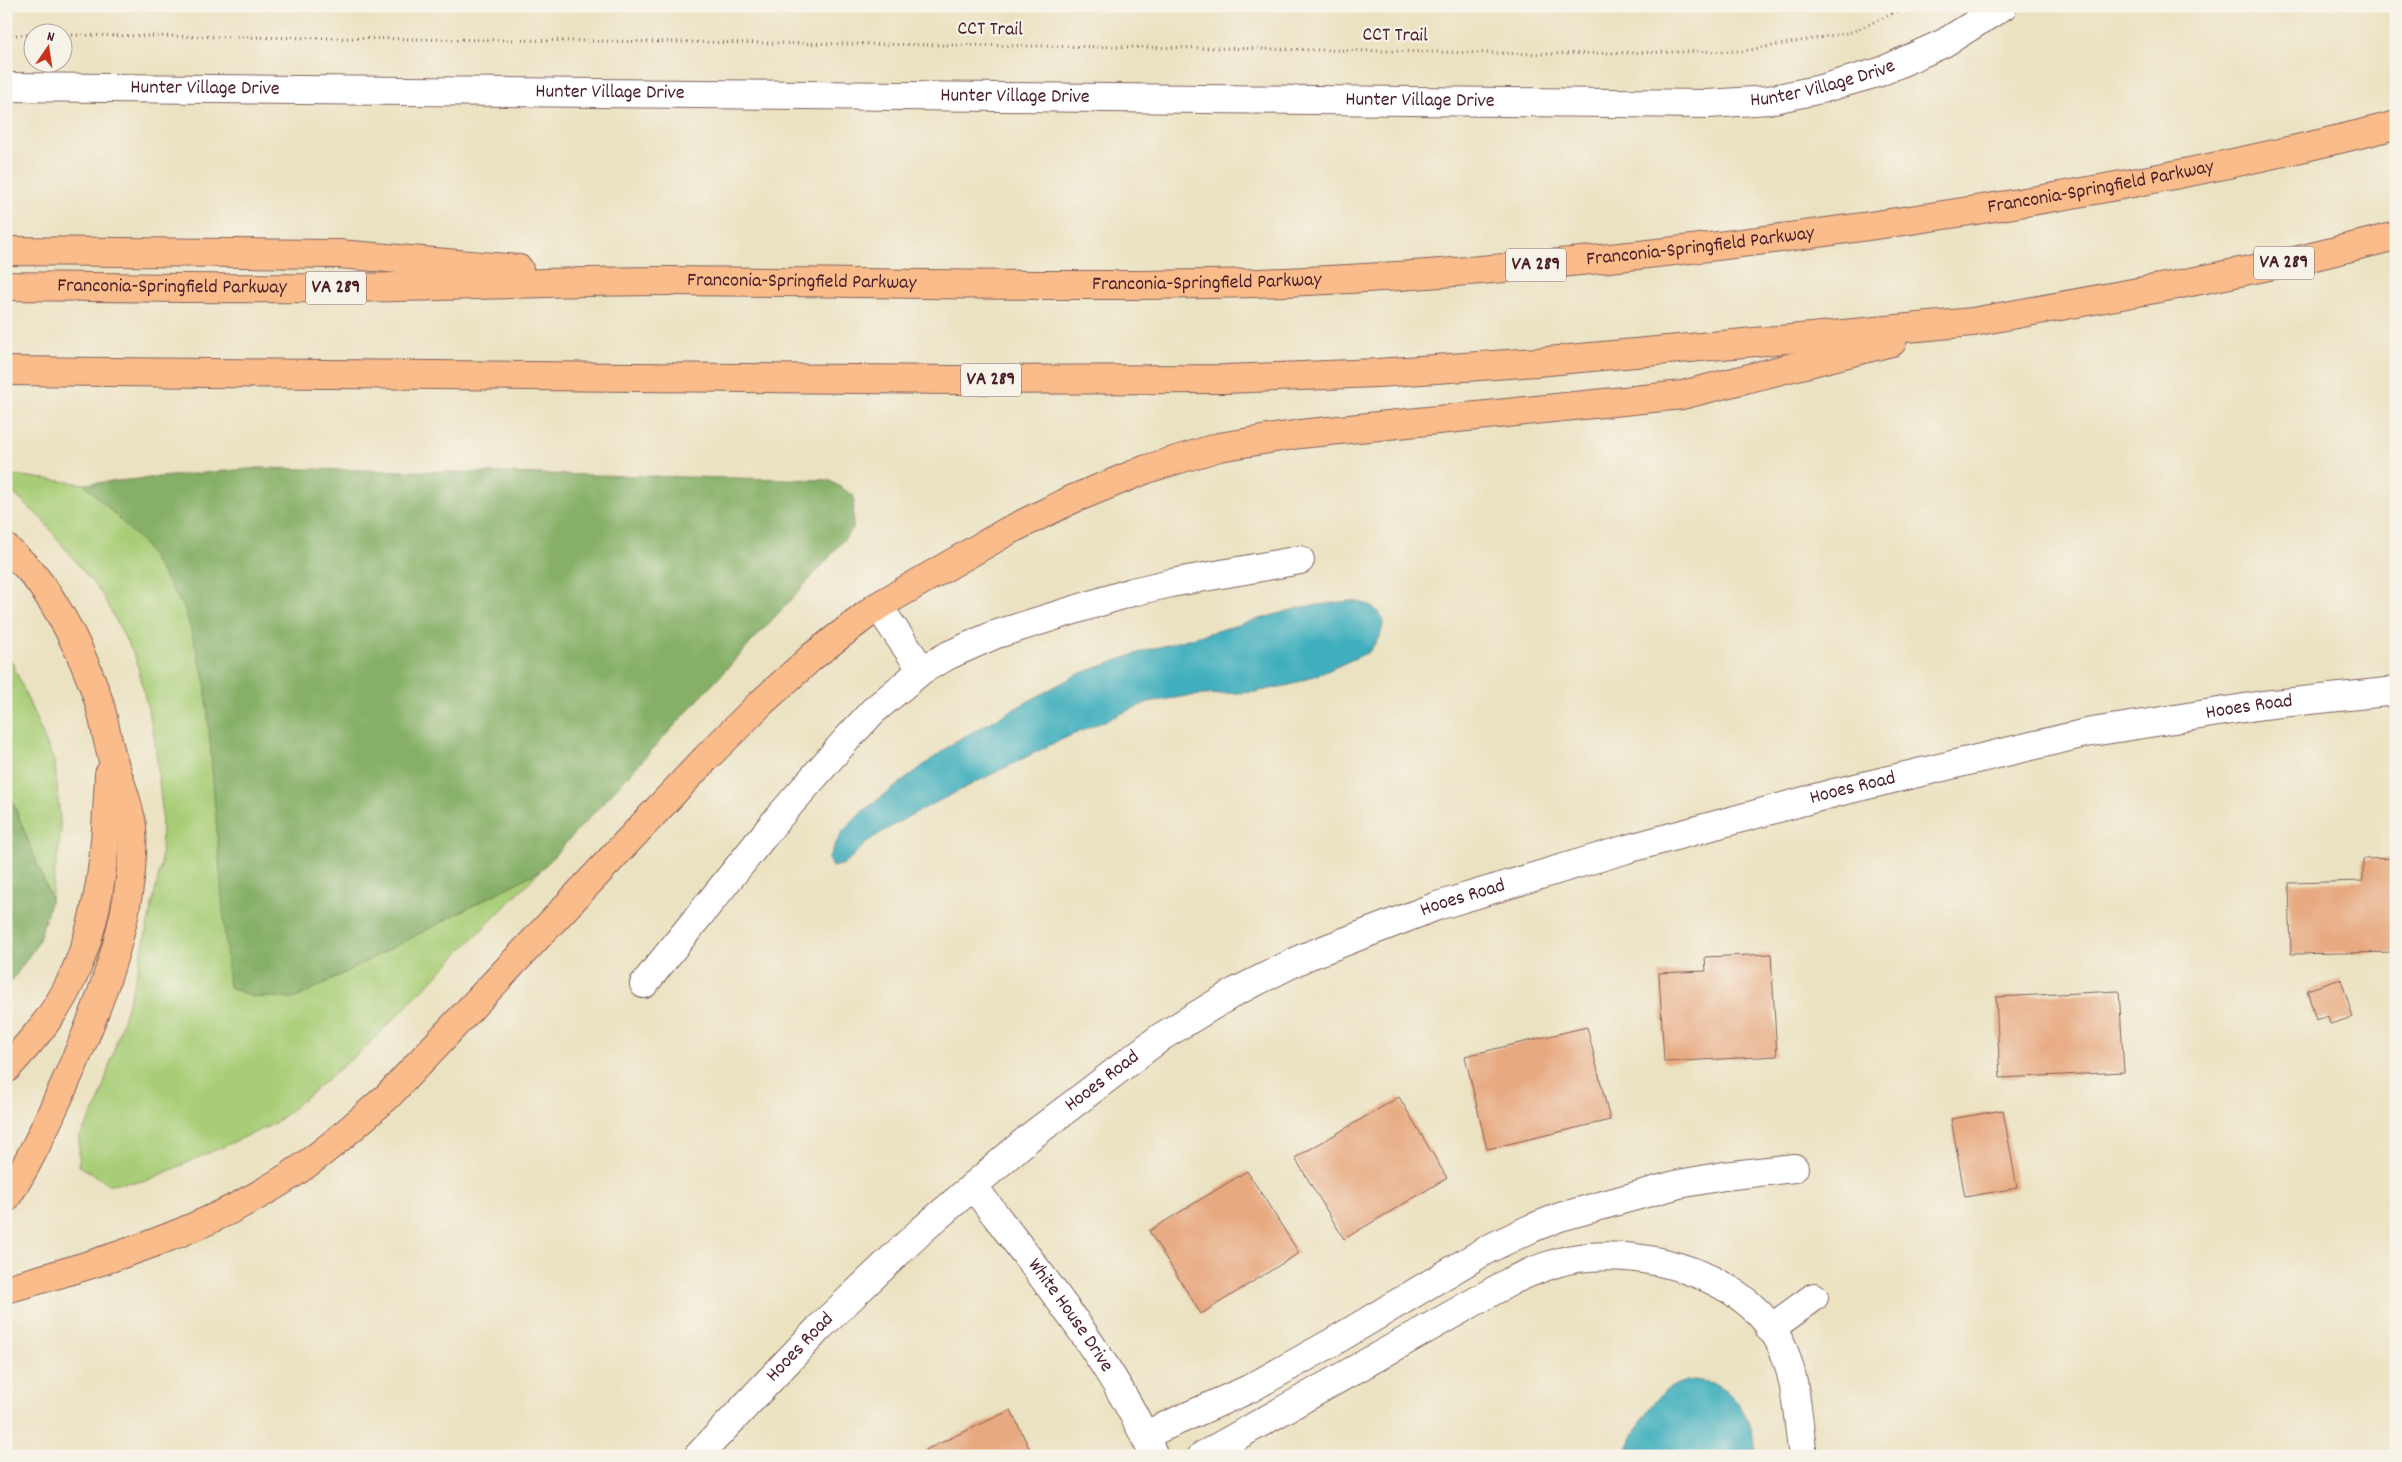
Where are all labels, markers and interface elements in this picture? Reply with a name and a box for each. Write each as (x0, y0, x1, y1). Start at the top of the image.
street label: CCT Trail (957, 15, 1023, 45)
street label: CCT Trail (1362, 21, 1428, 51)
north arrow (22, 22, 72, 72)
text: N (45, 27, 56, 48)
street label: Hunter Village Drive (1749, 53, 1900, 115)
street label: Hunter Village Drive (130, 74, 280, 104)
street label: Hunter Village Drive (535, 78, 685, 108)
street label: Hunter Village Drive (940, 82, 1090, 112)
street label: Hunter Village Drive (1345, 86, 1495, 116)
street label: Franconia-Springfield Parkway (1986, 153, 2217, 222)
street label: Franconia-Springfield Parkway (1585, 220, 1817, 274)
road number: VA 289 (2254, 247, 2314, 280)
road number: VA 289 (1506, 248, 1566, 282)
street label: Franconia-Springfield Parkway (1092, 266, 1323, 299)
street label: Franconia-Springfield Parkway (687, 267, 918, 298)
road number: VA 289 (306, 272, 366, 304)
street label: Franconia-Springfield Parkway (57, 273, 288, 302)
road number: VA 289 (961, 364, 1021, 396)
street label: Hooes Road (2204, 688, 2294, 728)
street label: Hooes Road (1807, 765, 1898, 813)
street label: Hooes Road (1416, 872, 1509, 925)
street label: Hooes Road (1059, 1044, 1146, 1119)
street label: White House Drive (1020, 1253, 1120, 1378)
street label: Hooes Road (760, 1306, 841, 1389)

